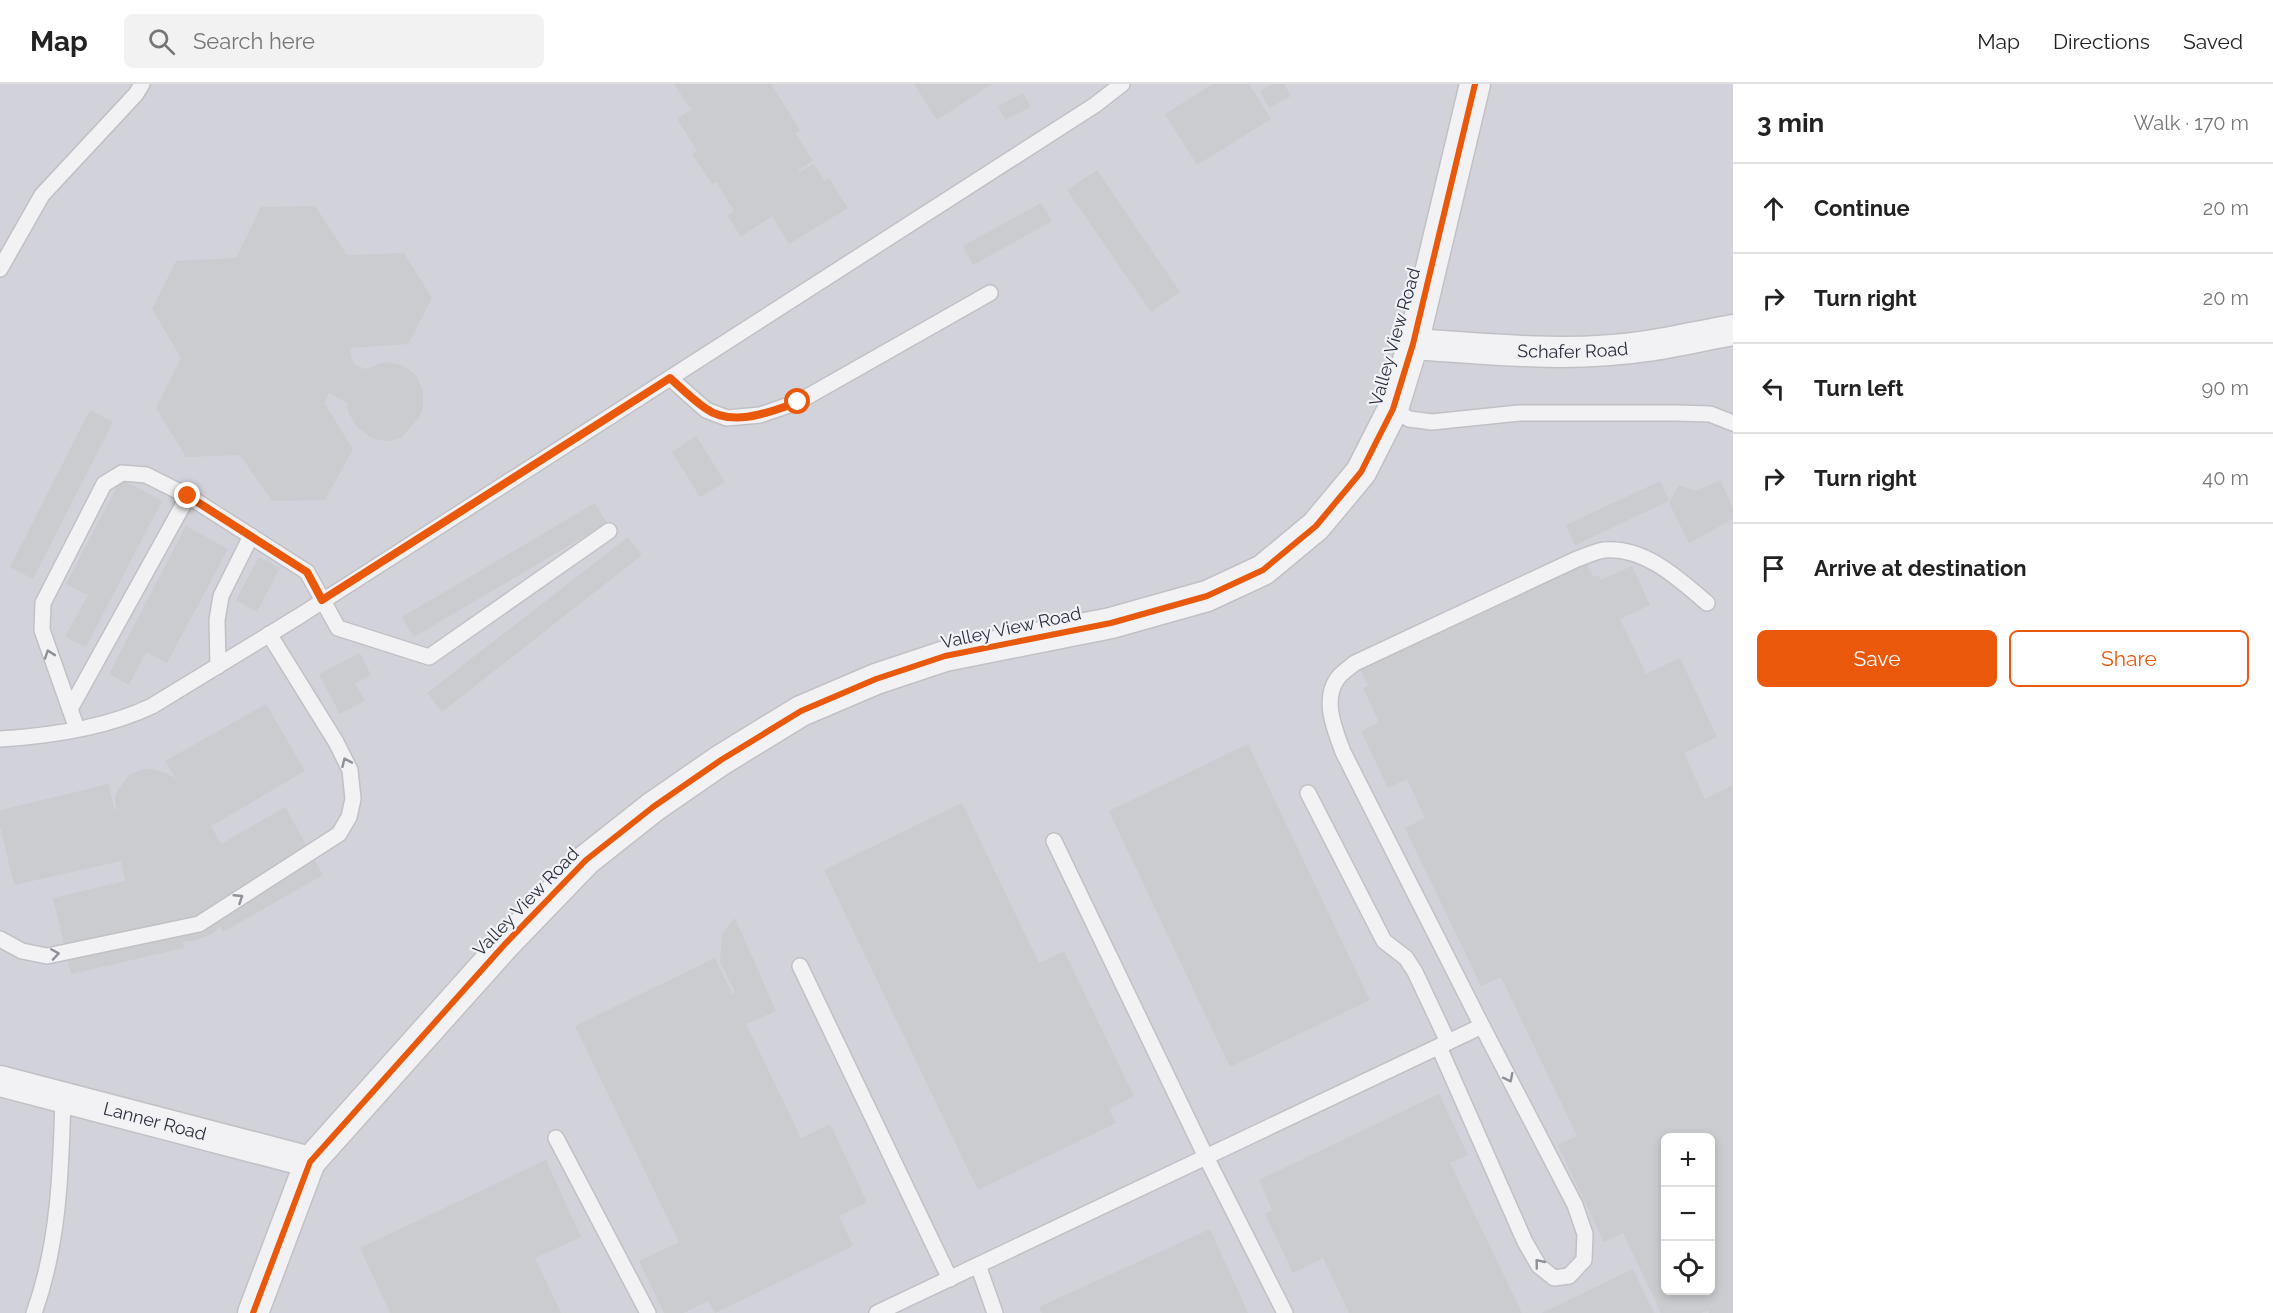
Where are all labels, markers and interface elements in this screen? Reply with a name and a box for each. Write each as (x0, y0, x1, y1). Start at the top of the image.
search box (124, 14, 544, 68)
text: Map (30, 25, 88, 58)
icon: search (145, 25, 178, 58)
text: Search here (193, 28, 315, 54)
text: Map (1977, 29, 2020, 54)
text: Directions (2053, 29, 2150, 54)
text: Saved (2183, 29, 2243, 54)
text: 3 min (1757, 108, 1824, 138)
text: Walk · 170 m (2133, 111, 2249, 135)
icon: ahead (1757, 192, 1790, 225)
text: Continue (1814, 195, 1910, 221)
text: 20 m (2203, 196, 2249, 220)
street label: Valley View Road (1365, 265, 1424, 408)
icon: right (1757, 282, 1790, 315)
text: Turn right (1814, 285, 1917, 311)
text: 20 m (2203, 286, 2249, 310)
street label: Schafer Road (1517, 338, 1629, 362)
icon: left (1757, 372, 1790, 405)
text: Turn left (1814, 375, 1904, 401)
text: 90 m (2202, 376, 2249, 400)
route start (784, 388, 810, 414)
icon: right (1757, 462, 1790, 495)
text: Turn right (1814, 465, 1917, 491)
text: 40 m (2202, 466, 2249, 490)
route end (174, 482, 200, 508)
icon: arrive (1757, 552, 1790, 585)
text: Arrive at destination (1814, 555, 2027, 581)
street label: Valley View Road (939, 602, 1083, 653)
button: Save (1757, 630, 1997, 687)
button: Share (2009, 630, 2249, 687)
one-way arrow (44, 649, 57, 660)
one-way arrow (341, 758, 353, 769)
street label: Valley View Road (468, 843, 583, 960)
one-way arrow (232, 894, 243, 905)
one-way arrow (49, 948, 59, 961)
one-way arrow (1502, 1072, 1513, 1082)
street label: Lanner Road (101, 1097, 209, 1144)
map controls (1661, 1133, 1715, 1295)
button: + (1661, 1133, 1715, 1187)
button: − (1661, 1187, 1715, 1241)
button: locate (1661, 1241, 1715, 1295)
one-way arrow (1535, 1259, 1546, 1270)

